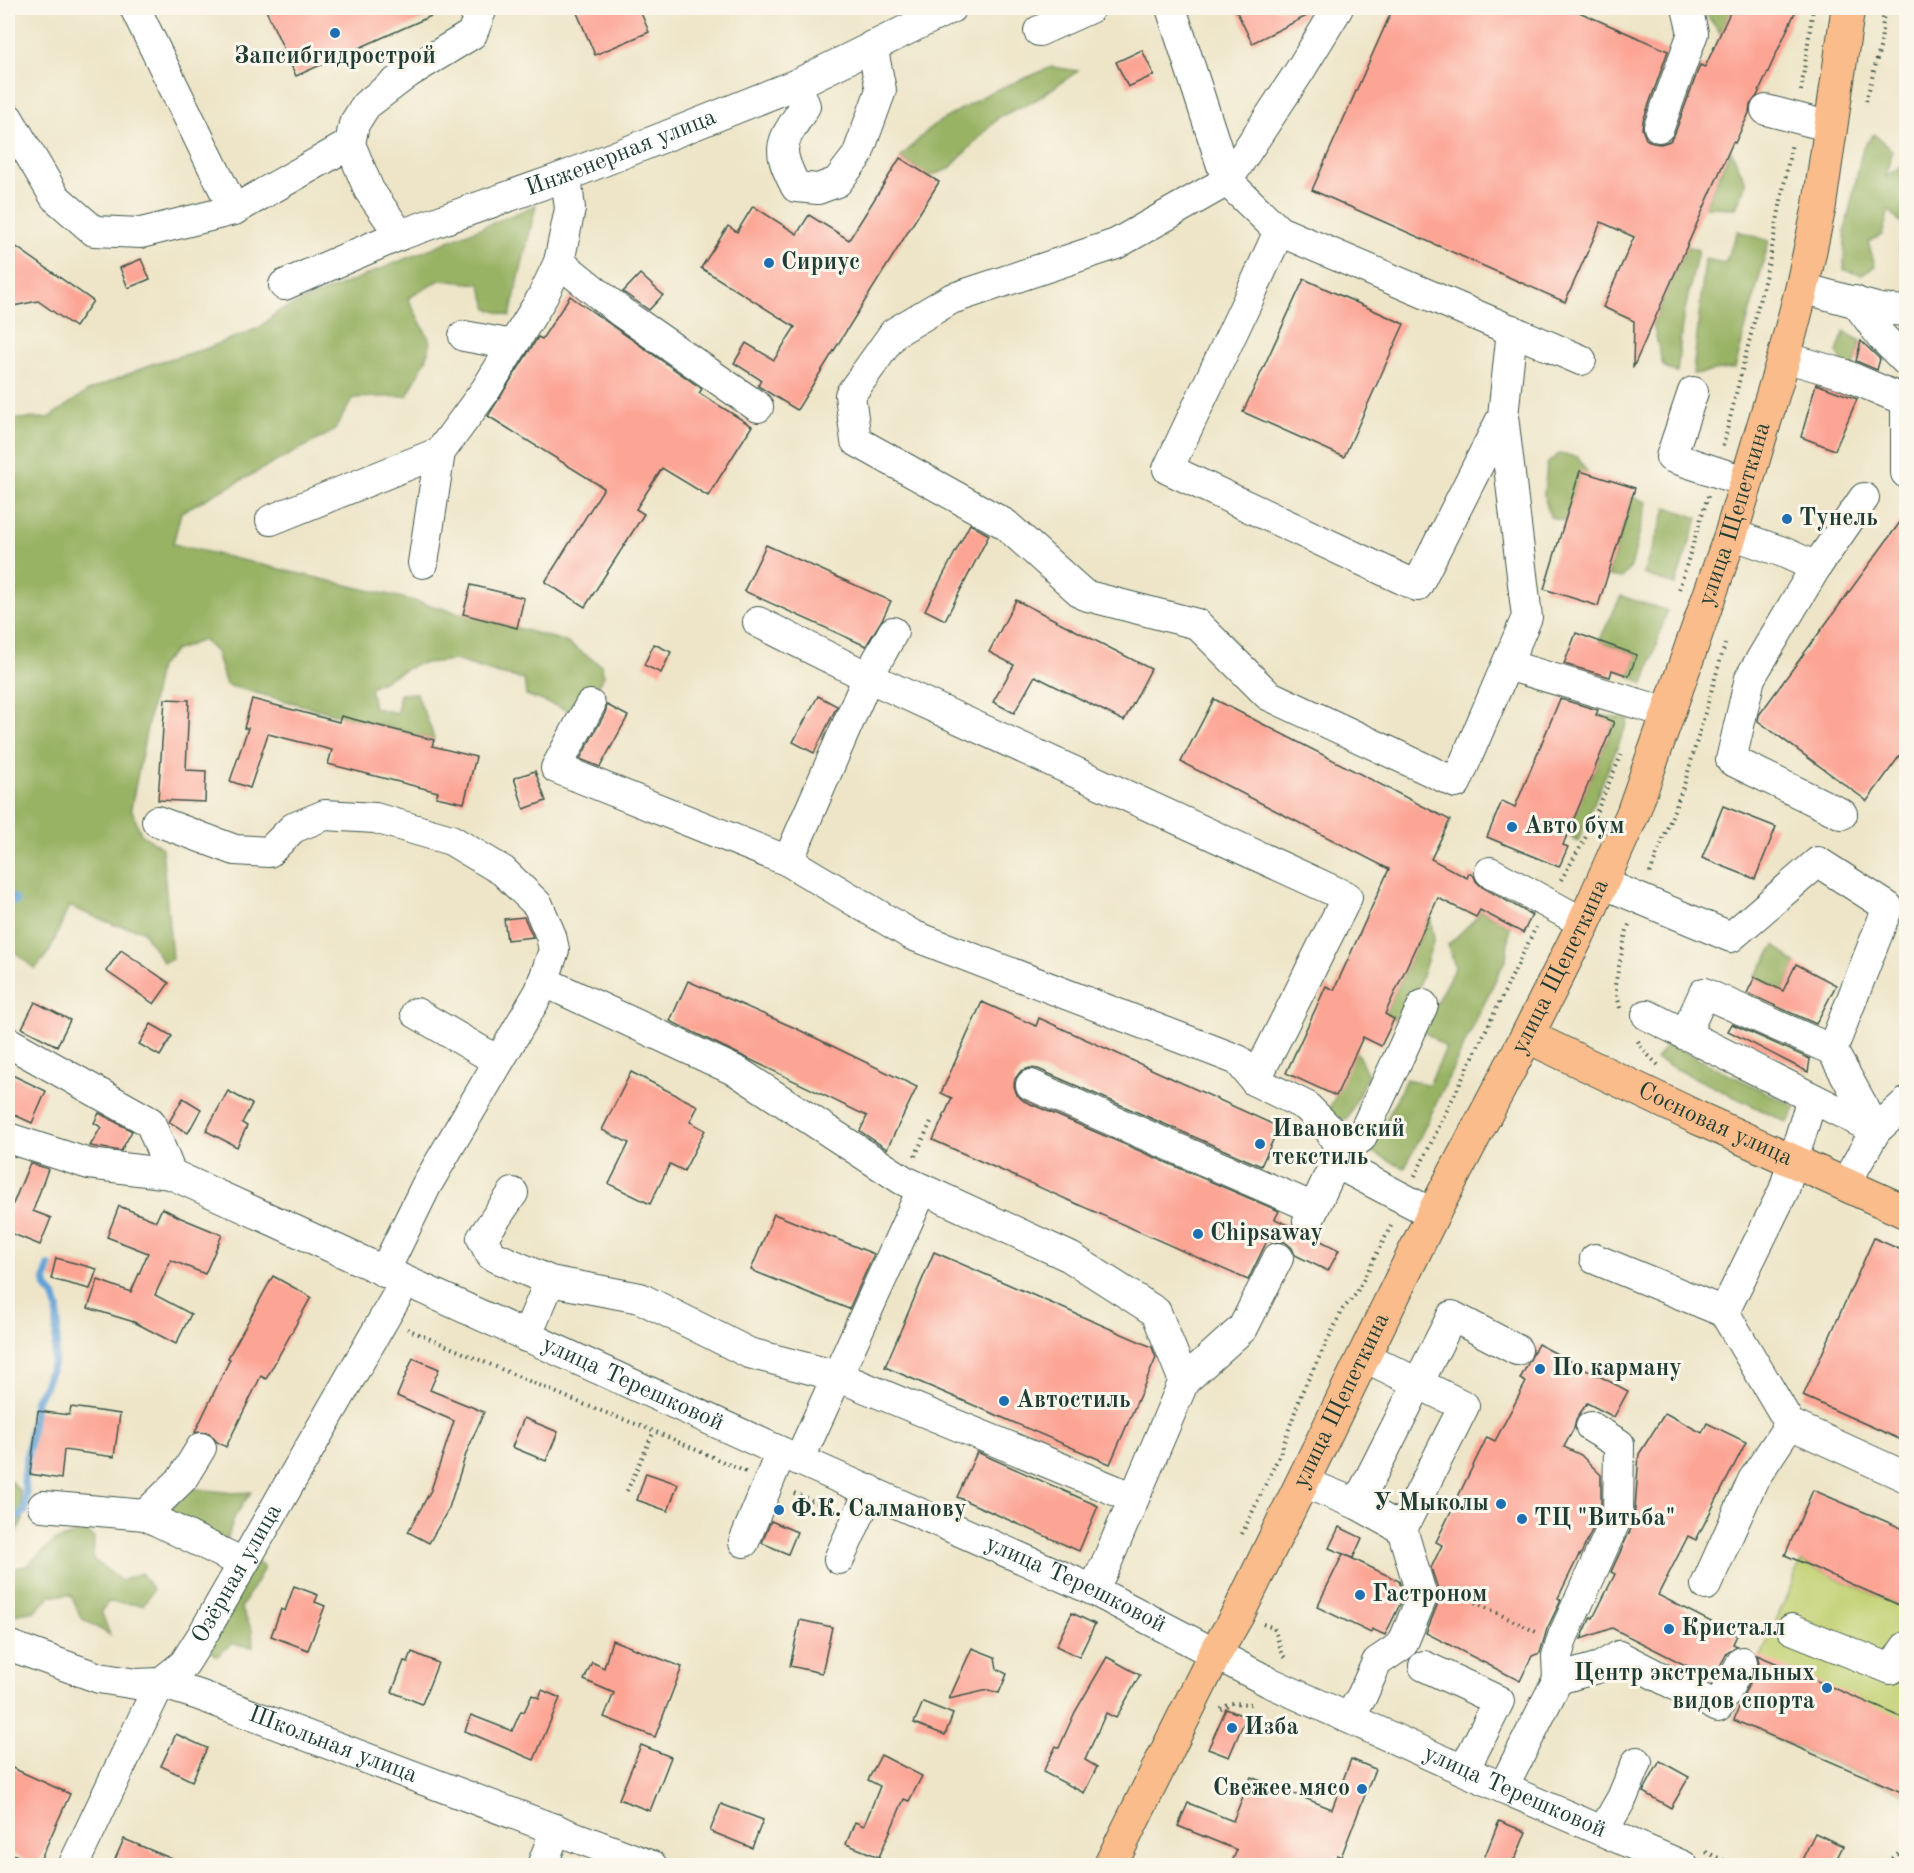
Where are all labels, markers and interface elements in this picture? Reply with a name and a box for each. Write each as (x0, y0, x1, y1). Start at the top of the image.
marker: Запсибгидрострой (328, 26, 342, 40)
place label: Запсибгидрострой (234, 45, 436, 69)
street label: Инженерная улица (523, 105, 720, 201)
place label: Сириус (781, 251, 860, 275)
marker: Сириус (762, 256, 776, 270)
street label: улица Щепеткина (1695, 419, 1776, 609)
place label: Тунель (1799, 507, 1878, 531)
marker: Тунель (1780, 512, 1794, 526)
place label: Авто бум (1524, 815, 1625, 839)
marker: Авто бум (1505, 820, 1519, 834)
street label: улица Щепеткина (1508, 876, 1614, 1058)
street label: Сосновая улица (1634, 1079, 1796, 1171)
place label: Ивановский текстиль (1272, 1118, 1405, 1170)
marker: Ивановский текстиль (1253, 1137, 1267, 1151)
place label: Chipsaway (1210, 1222, 1323, 1246)
marker: Chipsaway (1191, 1227, 1205, 1241)
street label: улица Щепеткина (1289, 1309, 1395, 1492)
street label: улица Терешковой (538, 1333, 727, 1436)
place label: По карману (1552, 1357, 1682, 1381)
marker: По карману (1533, 1362, 1547, 1376)
place label: Автостиль (1016, 1389, 1131, 1413)
marker: Автостиль (997, 1394, 1011, 1408)
place label: У Мыколы (1373, 1492, 1489, 1516)
marker: У Мыколы (1494, 1497, 1508, 1511)
place label: Ф.К. Салманову (791, 1498, 967, 1522)
street label: Озёрная улица (188, 1500, 287, 1648)
marker: Ф.К. Салманову (772, 1503, 786, 1517)
place label: ТЦ "Витьба" (1534, 1507, 1675, 1531)
marker: ТЦ "Витьба" (1515, 1512, 1529, 1526)
street label: улица Терешковой (981, 1532, 1170, 1638)
place label: Гастроном (1372, 1583, 1487, 1607)
marker: Гастроном (1353, 1588, 1367, 1602)
place label: Кристалл (1681, 1617, 1786, 1641)
marker: Кристалл (1662, 1622, 1676, 1636)
place label: Центр экстремальных видов спорта (1574, 1662, 1815, 1714)
marker: Центр экстремальных видов спорта (1820, 1681, 1834, 1695)
street label: Школьная улица (245, 1703, 420, 1788)
place label: Изба (1244, 1716, 1299, 1740)
marker: Изба (1225, 1721, 1239, 1735)
street label: улица Терешковой (1420, 1742, 1609, 1843)
place label: Свежее мясо (1213, 1777, 1350, 1801)
marker: Свежее мясо (1355, 1782, 1369, 1796)

